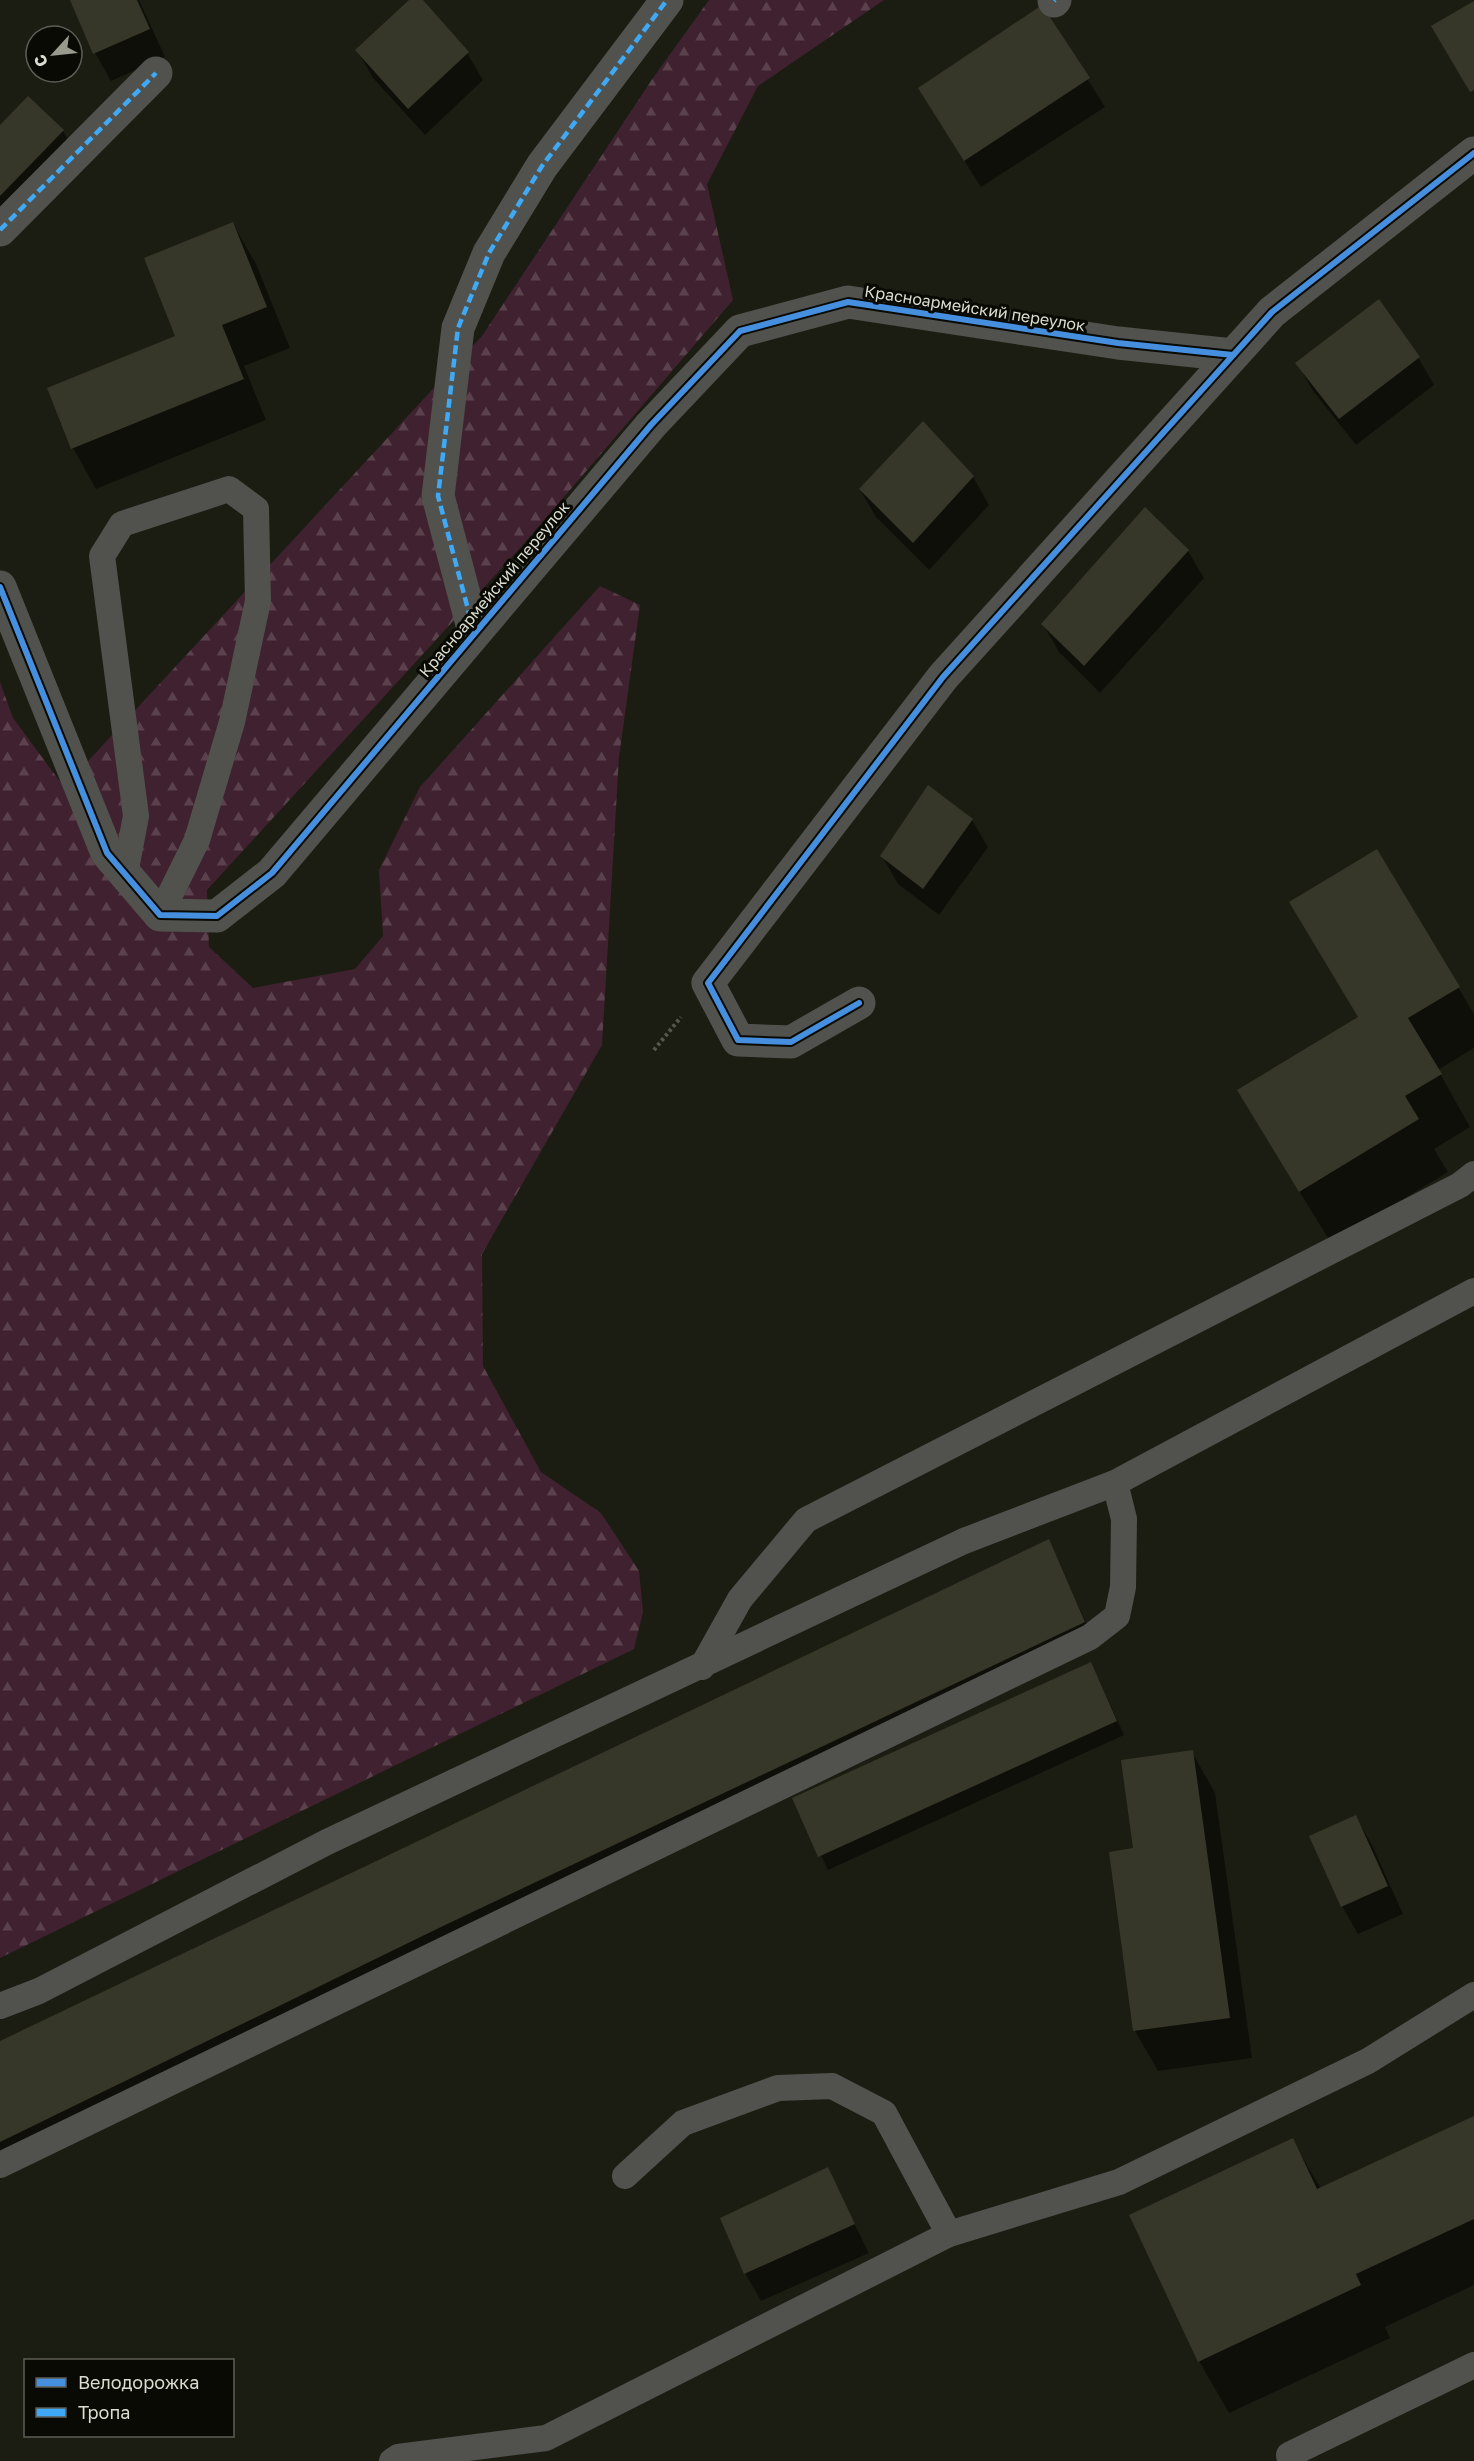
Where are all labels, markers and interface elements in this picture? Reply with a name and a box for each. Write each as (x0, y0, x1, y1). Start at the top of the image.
north arrow (24, 24, 84, 84)
text: С (29, 51, 52, 70)
street label: Красноармейский переулок (863, 281, 1087, 335)
street label: Красноармейский переулок (414, 497, 574, 681)
legend (24, 2359, 234, 2437)
text: Велодорожка (78, 2371, 199, 2393)
text: Тропа (78, 2401, 130, 2423)

